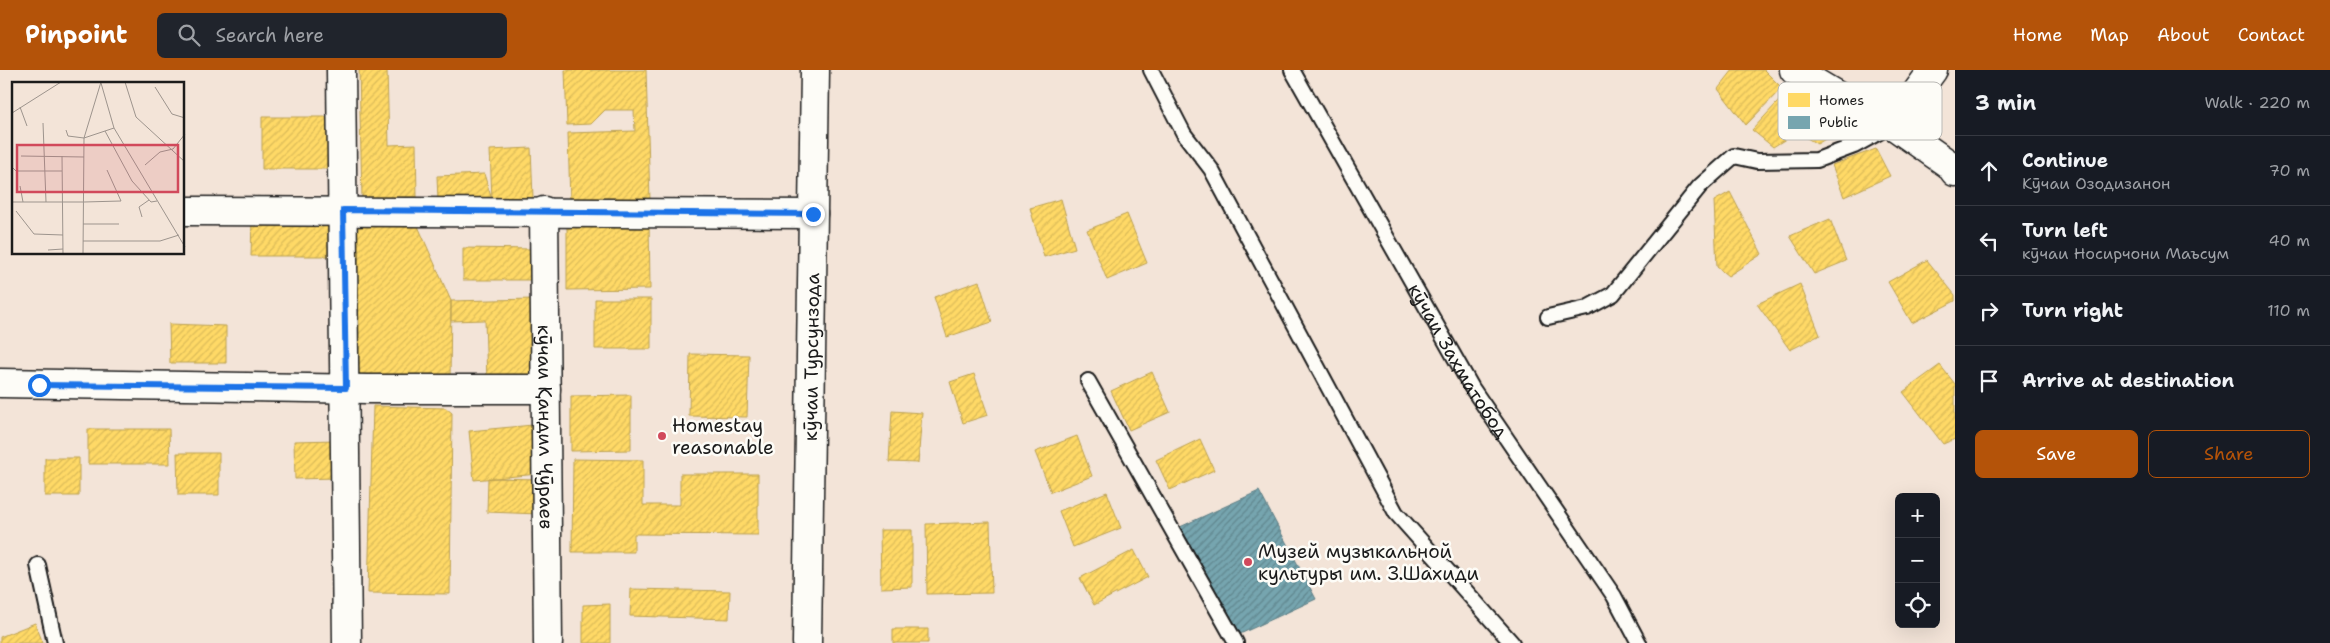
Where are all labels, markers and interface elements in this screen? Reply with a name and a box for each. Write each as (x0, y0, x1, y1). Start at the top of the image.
search box (157, 13, 507, 58)
text: Pinpoint (25, 19, 127, 51)
icon: search (175, 21, 203, 49)
text: Search here (215, 23, 324, 48)
text: Home (2013, 23, 2062, 47)
text: Map (2090, 23, 2129, 47)
text: About (2157, 23, 2210, 47)
text: Contact (2238, 23, 2305, 47)
inset map (12, 82, 185, 255)
legend (1778, 82, 1942, 140)
text: 3 min (1975, 89, 2036, 117)
text: Homes (1819, 91, 1864, 109)
text: Walk · 220 m (2204, 92, 2310, 113)
text: Public (1819, 113, 1858, 131)
text: Continue (2022, 148, 2108, 173)
icon: ahead (1975, 157, 2003, 185)
text: 70 m (2269, 160, 2310, 181)
text: Кӯчаи Озодизанон (2022, 173, 2171, 194)
route end (802, 203, 825, 226)
text: Turn left (2022, 218, 2108, 243)
icon: left (1975, 227, 2003, 255)
text: 40 m (2268, 230, 2310, 251)
text: кӯчаи Носирчони Маъсум (2022, 243, 2229, 264)
street label: кӯчаи Турсунзода (797, 273, 825, 441)
street label: кӯчаи Заҳматобод (1403, 279, 1515, 443)
icon: right (1975, 297, 2003, 325)
text: Turn right (2022, 298, 2123, 323)
text: 110 m (2267, 300, 2310, 321)
street label: кӯчаи Қандил Ҷӯраев (533, 325, 559, 529)
icon: arrive (1975, 367, 2003, 395)
text: Arrive at destination (2022, 368, 2234, 393)
route start (28, 374, 51, 397)
place label: Homestay reasonable (672, 413, 774, 460)
marker: Homestay reasonable (656, 430, 668, 442)
button: Save (1975, 430, 2138, 478)
button: Share (2148, 430, 2310, 478)
map controls (1895, 493, 1940, 628)
button: + (1895, 493, 1940, 538)
button: − (1895, 538, 1940, 583)
place label: Музей музыкальной культуры им. З.Шахиди (1258, 539, 1479, 586)
marker: Музей музыкальной культуры им. З.Шахиди (1242, 556, 1254, 568)
button: locate (1895, 583, 1940, 628)

